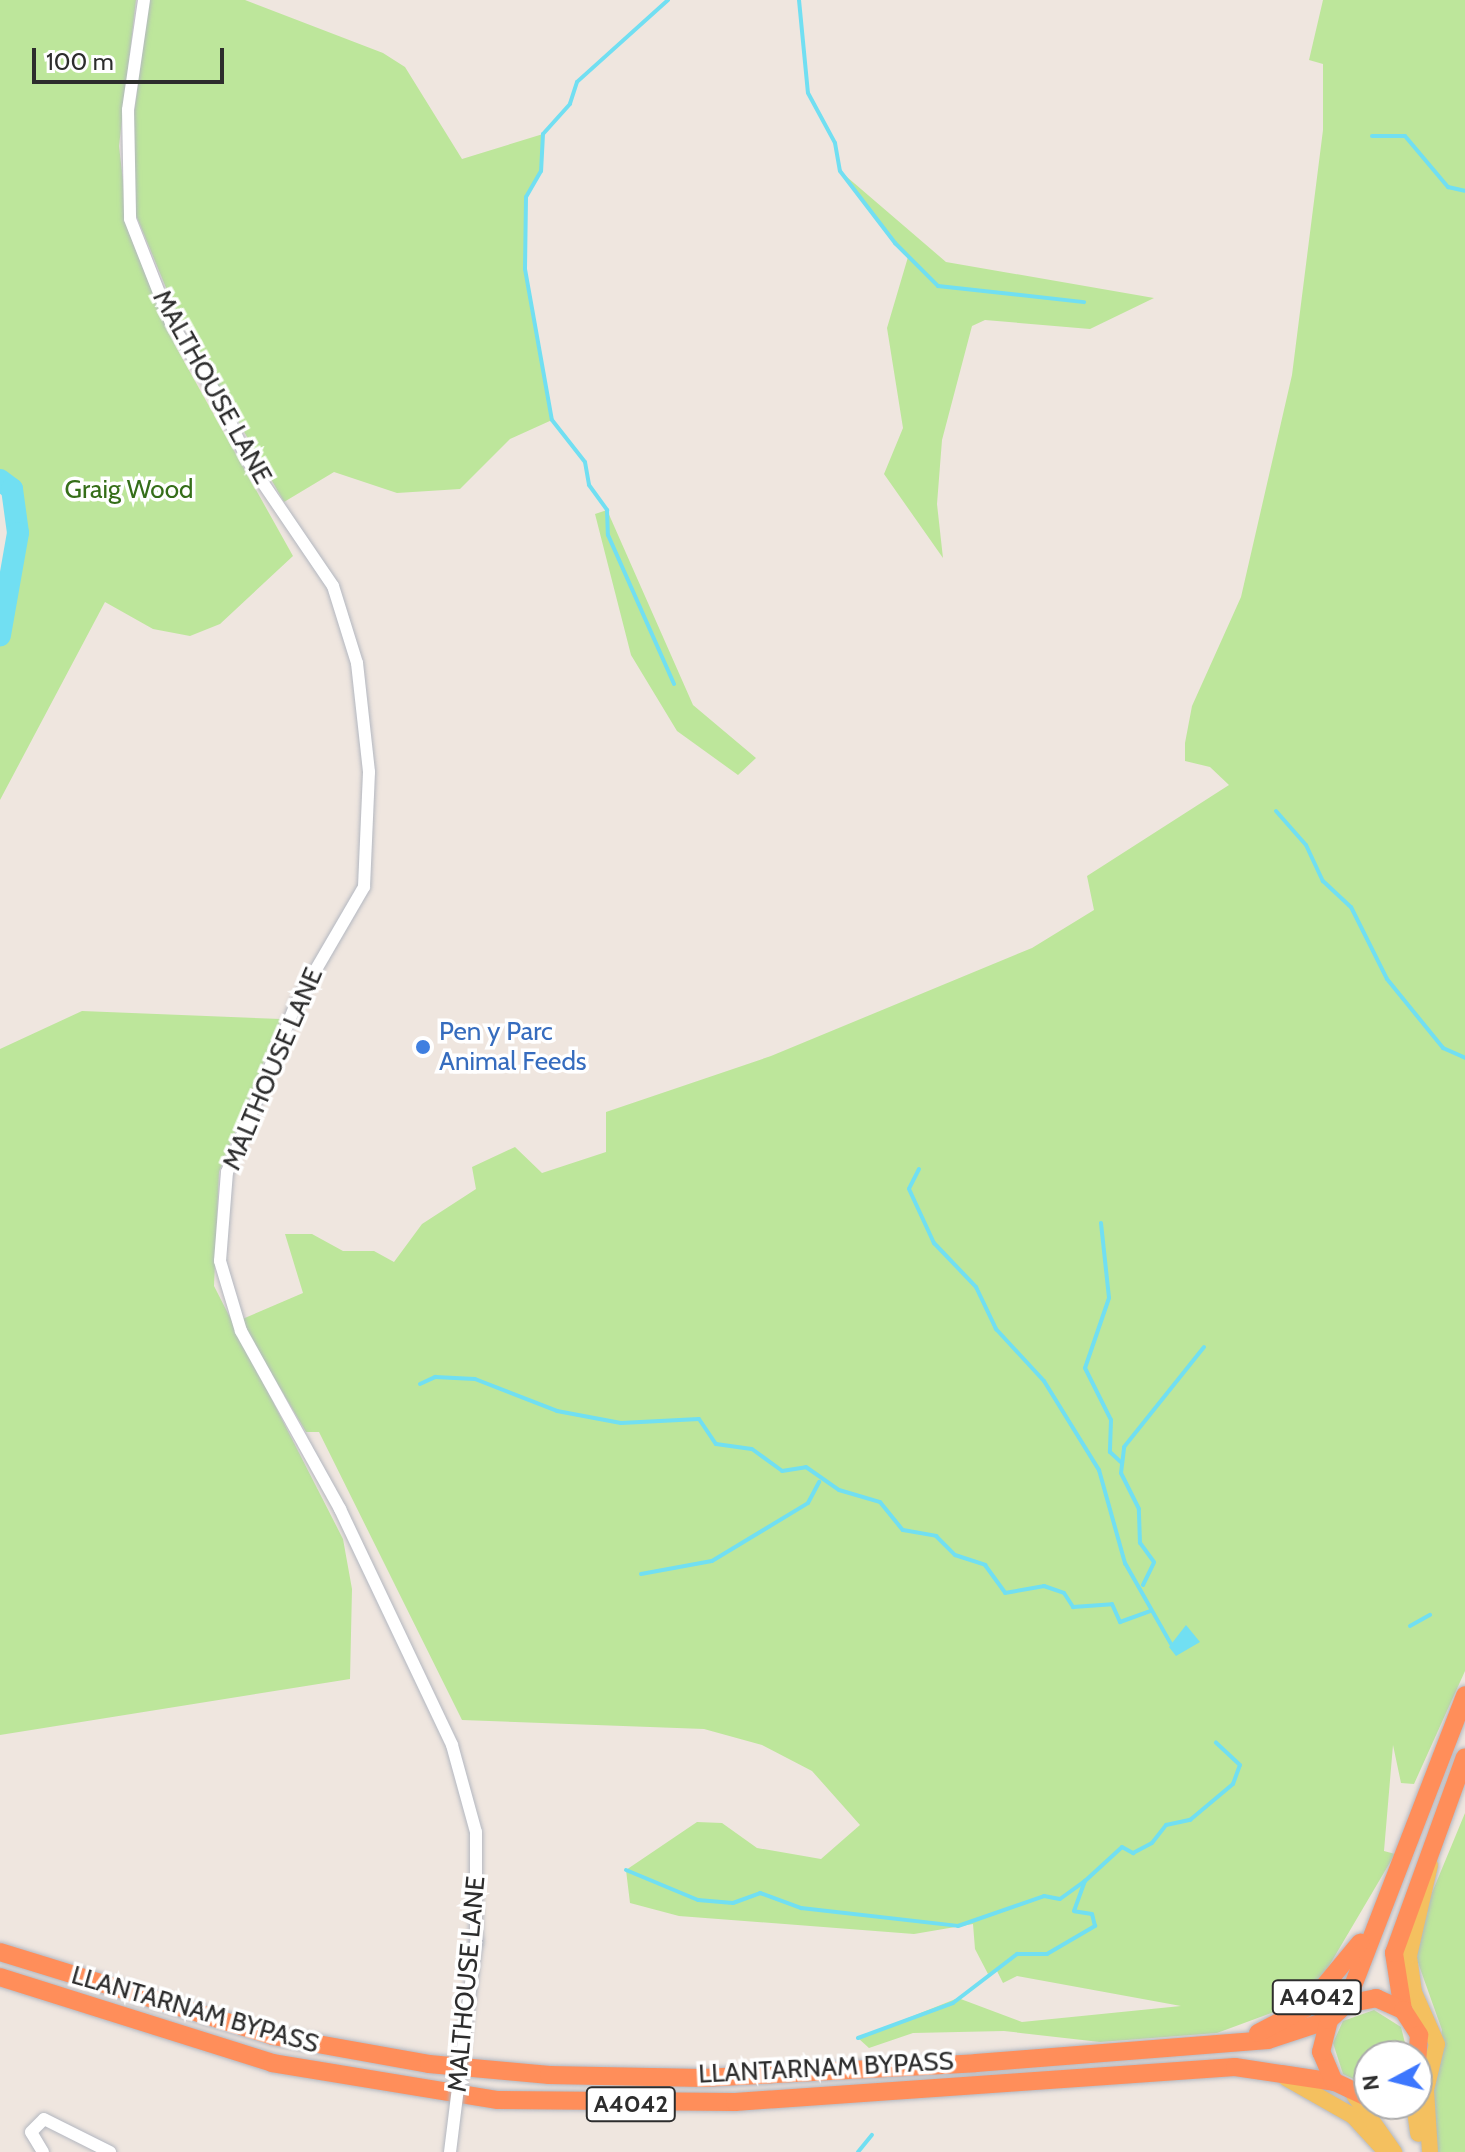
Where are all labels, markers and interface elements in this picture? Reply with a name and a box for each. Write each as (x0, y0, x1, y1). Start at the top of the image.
scale bar (36, 32, 228, 82)
text: 100 m (46, 47, 114, 76)
street label: MALTHOUSE LANE (146, 285, 278, 489)
park label: Graig Wood (65, 474, 193, 506)
street label: MALTHOUSE LANE (216, 963, 330, 1175)
place label: Pen y Parc Animal Feeds (439, 1016, 587, 1078)
marker: Pen y Parc Animal Feeds (414, 1038, 432, 1056)
street label: MALTHOUSE LANE (442, 1875, 492, 2093)
street label: LLANTARNAM BYPASS (68, 1960, 322, 2060)
road number: A4042 (1271, 1977, 1363, 2017)
north arrow (1353, 2040, 1433, 2120)
street label: LLANTARNAM BYPASS (698, 2046, 954, 2090)
text: N (1356, 2073, 1385, 2092)
road number: A4042 (585, 2084, 677, 2124)

